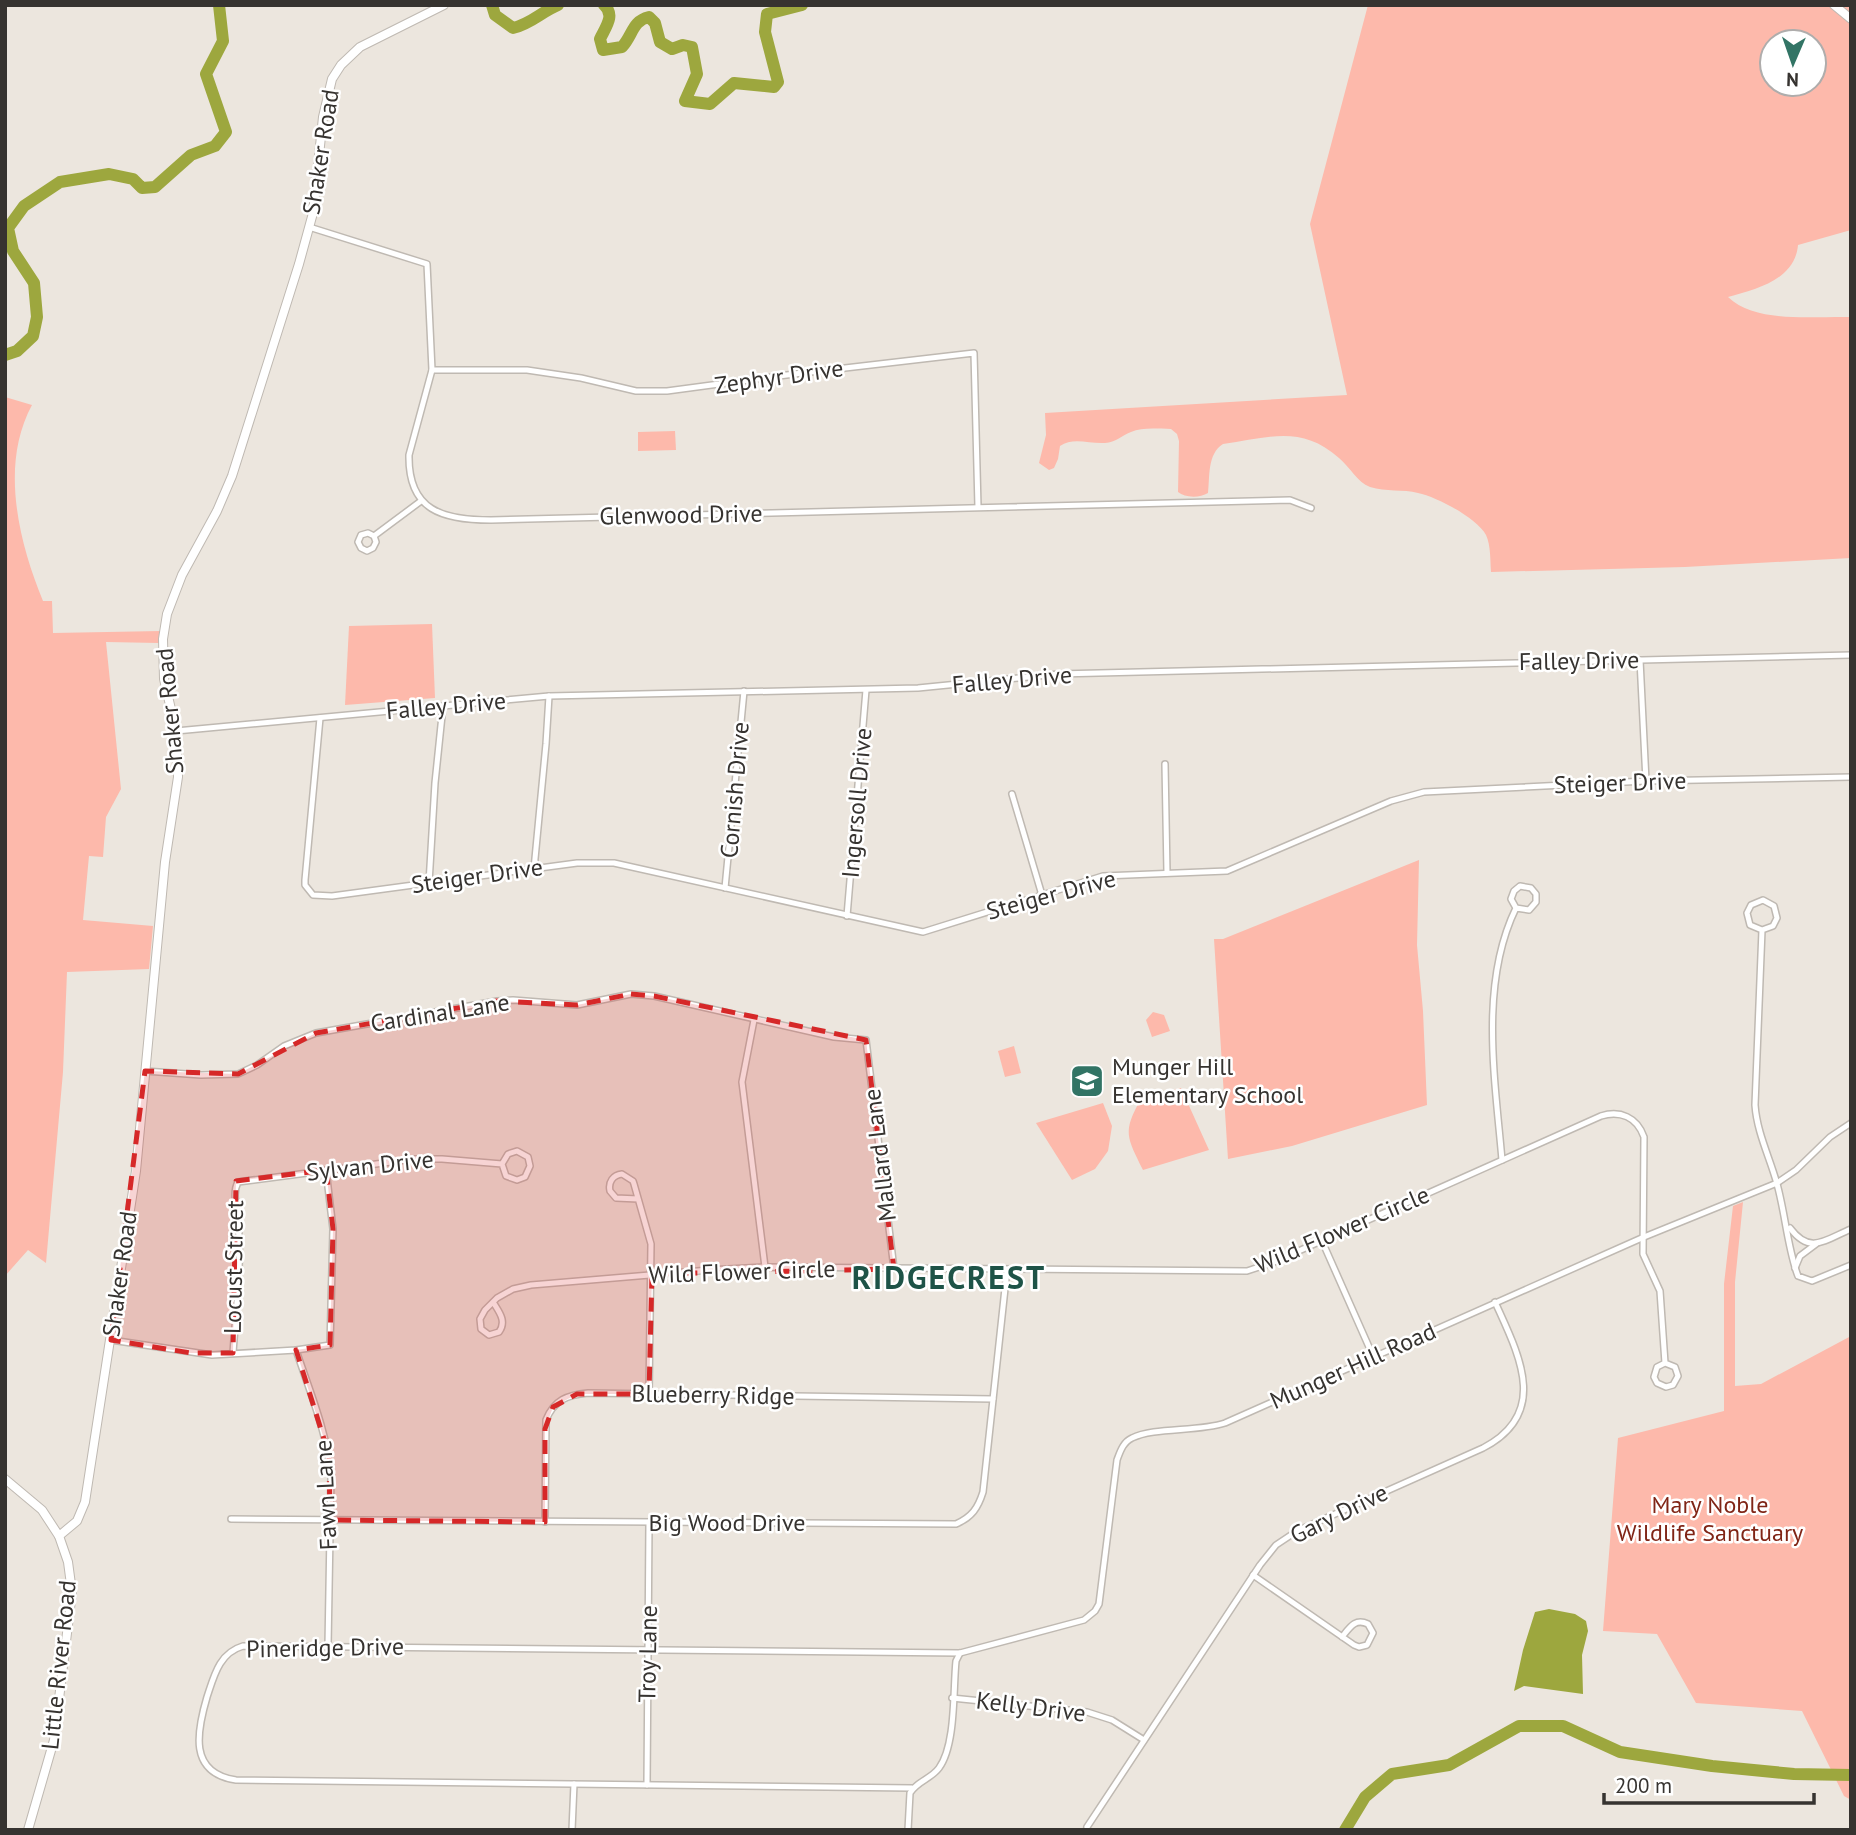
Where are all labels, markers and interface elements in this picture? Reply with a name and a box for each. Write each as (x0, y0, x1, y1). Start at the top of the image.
north arrow (1758, 28, 1828, 98)
text: N (1786, 68, 1799, 92)
street label: Shaker Road (295, 87, 346, 217)
street label: Zephyr Drive (713, 352, 845, 401)
street label: Glenwood Drive (599, 498, 763, 531)
street label: Falley Drive (1518, 644, 1640, 677)
street label: Shaker Road (149, 647, 190, 775)
street label: Falley Drive (951, 659, 1073, 700)
street label: Falley Drive (385, 685, 507, 726)
street label: Cornish Drive (713, 720, 756, 859)
street label: Ingersoll Drive (835, 727, 879, 879)
street label: Steiger Drive (1553, 765, 1687, 800)
street label: Steiger Drive (409, 851, 545, 900)
street label: Steiger Drive (983, 862, 1119, 927)
street label: Cardinal Lane (368, 986, 512, 1039)
place label: Munger Hill Elementary School (1112, 1051, 1303, 1110)
school or university icon: Munger Hill Elementary School (1068, 1062, 1106, 1100)
street label: Mallard Lane (856, 1087, 903, 1223)
street label: Sylvan Drive (305, 1143, 435, 1188)
street label: Wild Flower Circle (1250, 1179, 1434, 1280)
street label: Locust Street (217, 1200, 250, 1334)
street label: Shaker Road (95, 1209, 144, 1339)
street label: Wild Flower Circle (648, 1253, 836, 1290)
district label: RIDGECREST (852, 1256, 1046, 1298)
street label: Munger Hill Road (1265, 1315, 1441, 1416)
street label: Blueberry Ridge (631, 1378, 795, 1411)
street label: Fawn Lane (307, 1439, 344, 1551)
street label: Gary Drive (1285, 1477, 1393, 1551)
park label: Mary Noble Wildlife Sanctuary (1617, 1489, 1803, 1548)
street label: Big Wood Drive (649, 1507, 805, 1538)
street label: Little River Road (34, 1579, 83, 1751)
street label: Troy Lane (631, 1605, 664, 1703)
street label: Pineridge Drive (246, 1631, 404, 1664)
street label: Kelly Drive (974, 1684, 1088, 1729)
scale bar (1604, 1762, 1814, 1806)
text: 200 m (1615, 1772, 1672, 1799)

